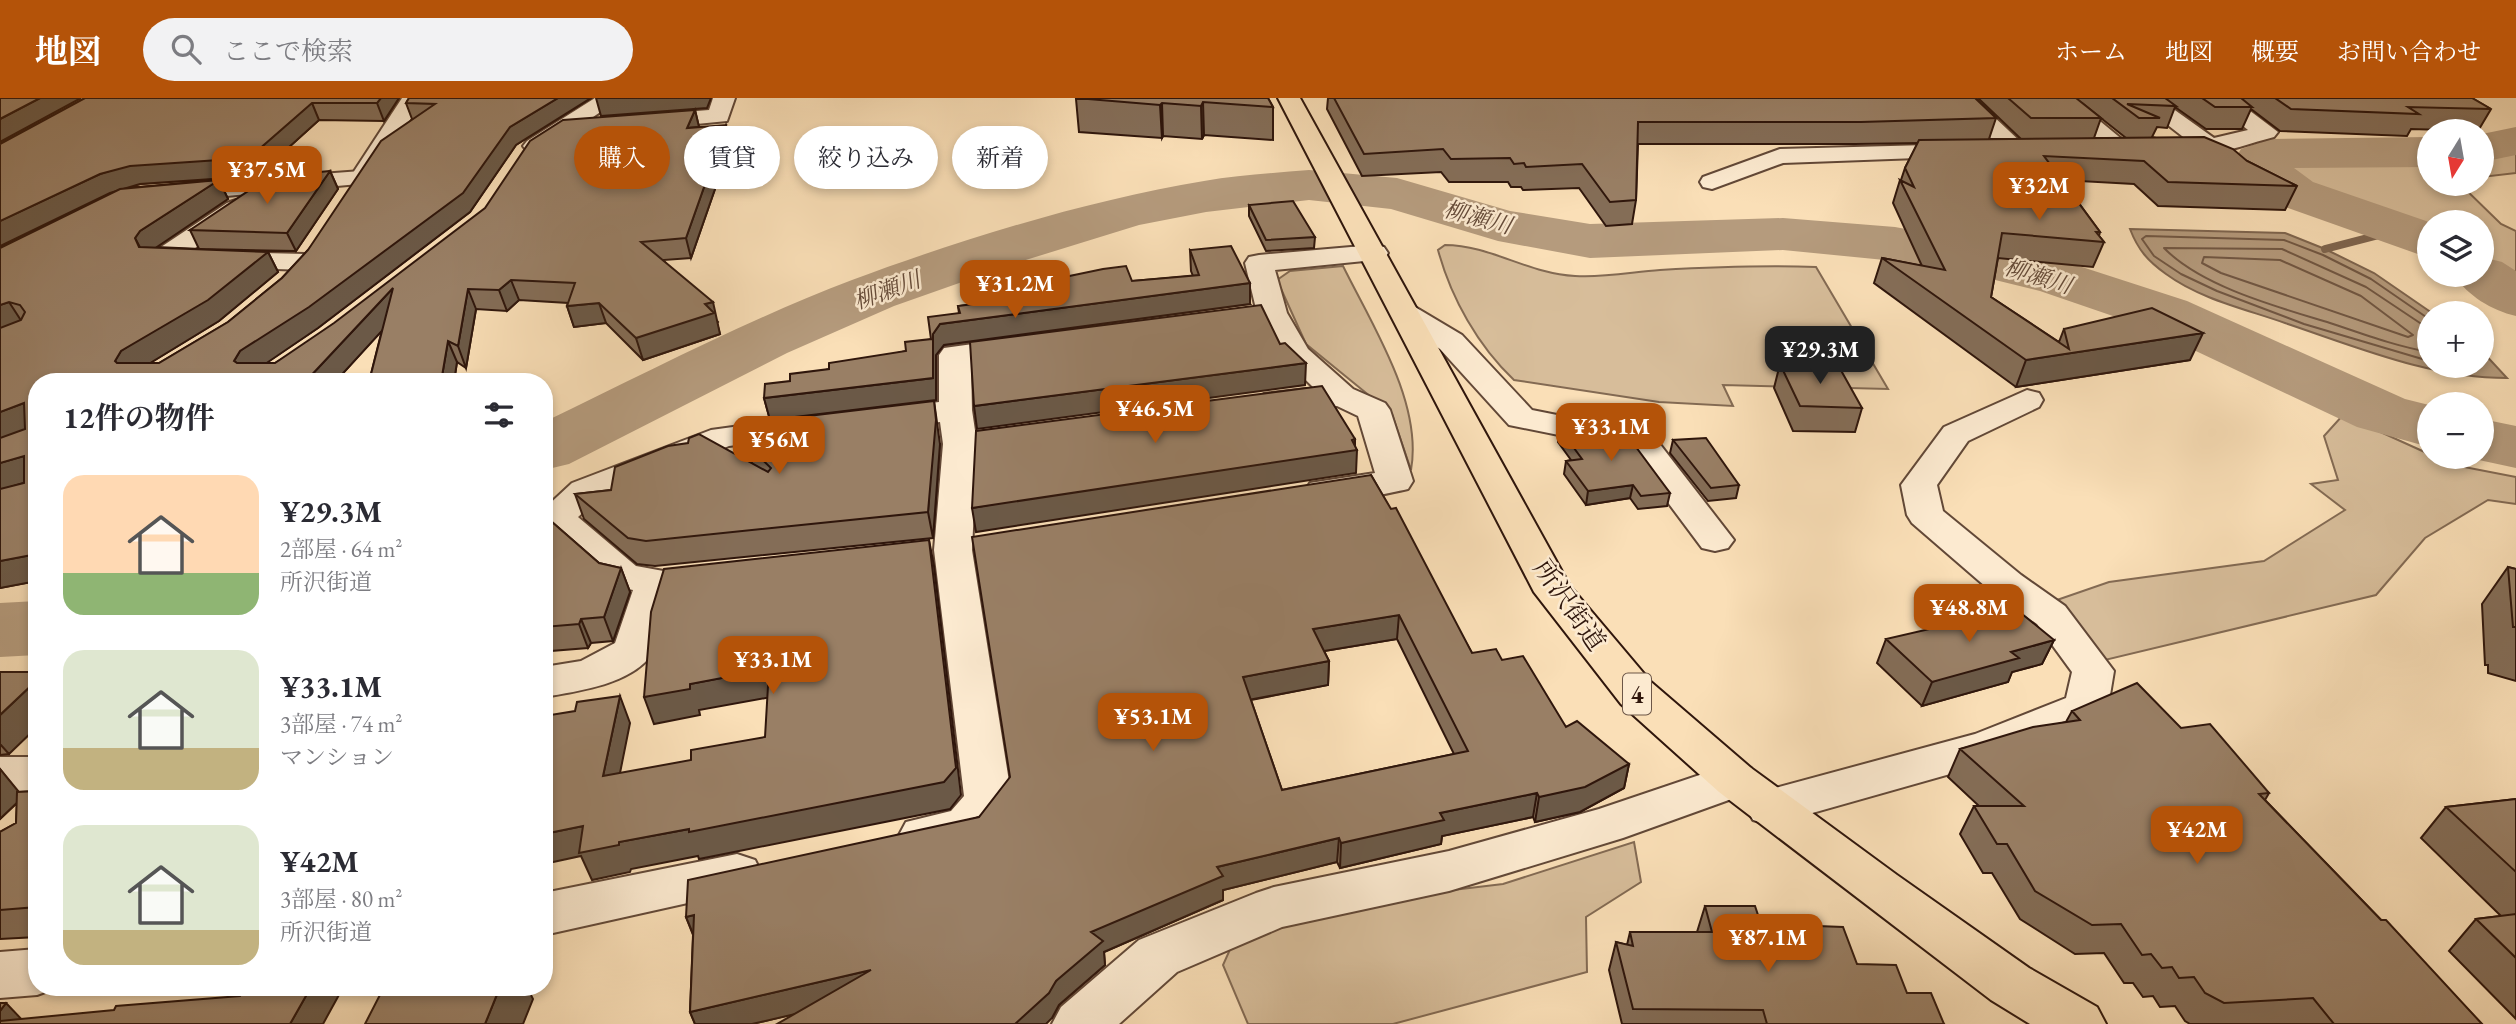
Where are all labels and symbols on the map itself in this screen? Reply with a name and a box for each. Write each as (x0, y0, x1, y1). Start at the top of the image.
north arrow (2417, 119, 2494, 196)
pin: ¥37.5M (210, 146, 324, 206)
pin: ¥32M (1998, 162, 2080, 222)
water label: 柳瀬川 (1441, 194, 1518, 241)
water label: 柳瀬川 (2001, 252, 2078, 301)
pin: ¥31.2M (958, 260, 1072, 320)
water label: 柳瀬川 (849, 263, 927, 316)
pin: ¥29.3M (1763, 327, 1877, 386)
pin: ¥46.5M (1098, 386, 1212, 445)
pin: ¥33.1M (1554, 404, 1668, 463)
pin: ¥56M (738, 416, 820, 476)
street label: 所沢街道 (1526, 553, 1614, 657)
pin: ¥48.8M (1912, 584, 2026, 644)
pin: ¥33.1M (716, 636, 830, 696)
road number: 4 (1623, 674, 1651, 714)
pin: ¥53.1M (1096, 694, 1210, 753)
pin: ¥42M (2156, 806, 2238, 866)
pin: ¥87.1M (1711, 914, 1825, 974)

